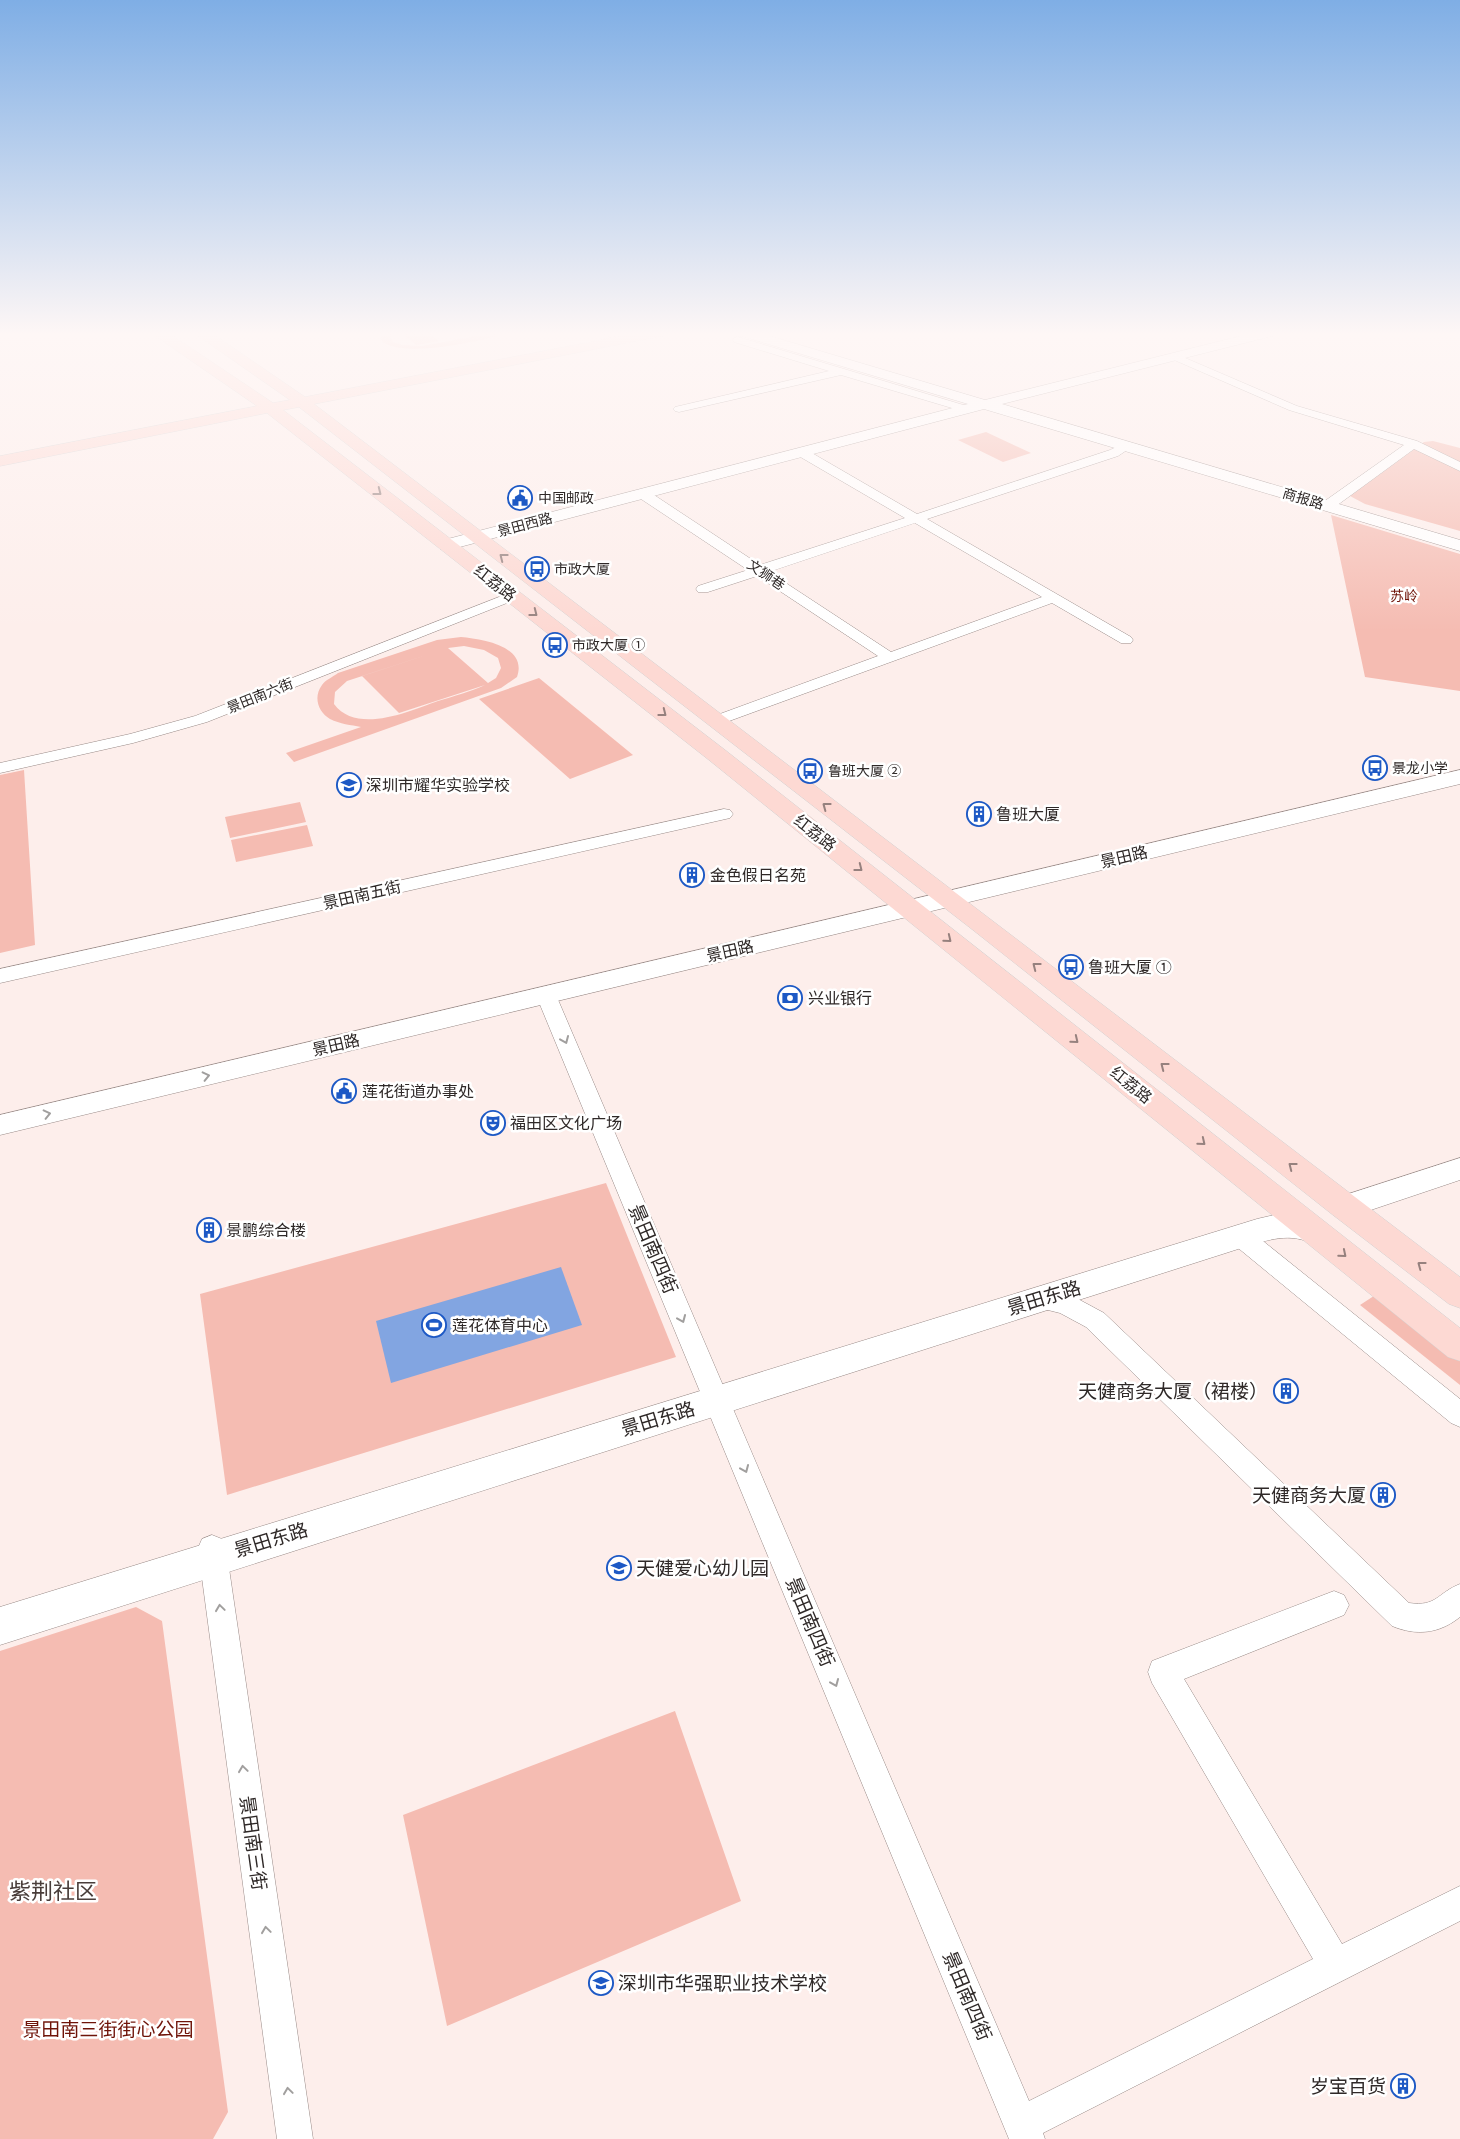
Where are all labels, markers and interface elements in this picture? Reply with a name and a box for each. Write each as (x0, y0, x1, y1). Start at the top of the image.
public building icon: 中国邮政 (507, 485, 533, 511)
street label: 商报路 (1280, 485, 1326, 513)
one-way arrow (372, 486, 381, 494)
place label: 中国邮政 (538, 490, 594, 507)
street label: 景田西路 (496, 510, 554, 540)
one-way arrow (500, 554, 509, 563)
bus stop icon: 市政大厦 (524, 556, 550, 582)
street label: 文狮巷 (744, 556, 788, 594)
street label: 红荔路 (470, 561, 520, 605)
place label: 市政大厦 (554, 561, 610, 578)
park label: 苏岭 (1390, 588, 1418, 605)
one-way arrow (528, 608, 537, 616)
bus stop icon: 市政大厦 ① (542, 632, 568, 658)
place label: 市政大厦 ① (572, 637, 645, 654)
street label: 景田南六街 (224, 675, 296, 717)
one-way arrow (657, 707, 666, 715)
bus stop icon: 景龙小学 (1362, 755, 1388, 781)
bus stop icon: 鲁班大厦 ② (797, 758, 823, 784)
place label: 景龙小学 (1392, 760, 1448, 777)
place label: 鲁班大厦 ② (828, 763, 901, 780)
school or university icon: 深圳市耀华实验学校 (336, 772, 362, 798)
place label: 深圳市耀华实验学校 (366, 776, 510, 795)
building icon: 鲁班大厦 (966, 801, 992, 827)
one-way arrow (823, 803, 832, 811)
place label: 鲁班大厦 (996, 805, 1060, 824)
street label: 红荔路 (790, 811, 840, 855)
street label: 景田路 (1098, 842, 1150, 872)
building icon: 金色假日名苑 (679, 862, 705, 888)
one-way arrow (853, 862, 862, 870)
place label: 金色假日名苑 (710, 866, 806, 885)
street label: 景田南五街 (321, 877, 403, 913)
one-way arrow (942, 933, 951, 941)
street label: 景田路 (704, 936, 756, 966)
bus stop icon: 鲁班大厦 ① (1058, 954, 1084, 980)
place label: 鲁班大厦 ① (1088, 958, 1172, 977)
one-way arrow (1033, 964, 1042, 972)
bank icon: 兴业银行 (777, 985, 803, 1011)
place label: 兴业银行 (808, 989, 872, 1008)
street label: 景田路 (310, 1030, 362, 1060)
one-way arrow (558, 1035, 569, 1044)
one-way arrow (1069, 1035, 1078, 1043)
street label: 红荔路 (1106, 1063, 1156, 1107)
one-way arrow (1161, 1064, 1170, 1072)
one-way arrow (201, 1071, 210, 1082)
public building icon: 莲花街道办事处 (331, 1078, 357, 1104)
place label: 莲花街道办事处 (362, 1082, 474, 1101)
one-way arrow (43, 1109, 52, 1120)
theatre icon: 福田区文化广场 (480, 1110, 506, 1136)
place label: 福田区文化广场 (510, 1114, 622, 1133)
one-way arrow (1196, 1136, 1205, 1144)
one-way arrow (1289, 1164, 1298, 1172)
street label: 景田南四街 (624, 1201, 682, 1297)
building icon: 景鹏综合楼 (196, 1217, 222, 1243)
place label: 景鹏综合楼 (226, 1221, 306, 1240)
one-way arrow (1337, 1248, 1346, 1256)
one-way arrow (1418, 1263, 1427, 1271)
street label: 景田东路 (1004, 1276, 1084, 1320)
sports icon: 莲花体育中心 (421, 1312, 447, 1338)
one-way arrow (676, 1314, 687, 1323)
place label: 莲花体育中心 (452, 1316, 548, 1335)
building icon: 天健商务大厦（裙楼） (1273, 1378, 1299, 1404)
place label: 天健商务大厦（裙楼） (1078, 1380, 1268, 1403)
street label: 景田东路 (618, 1397, 698, 1441)
one-way arrow (739, 1464, 750, 1473)
building icon: 天健商务大厦 (1370, 1482, 1396, 1508)
place label: 天健商务大厦 (1252, 1484, 1366, 1507)
street label: 景田东路 (231, 1518, 311, 1562)
school or university icon: 天健爱心幼儿园 (606, 1555, 632, 1581)
place label: 天健爱心幼儿园 (636, 1557, 769, 1580)
street label: 景田南四街 (781, 1574, 839, 1670)
one-way arrow (216, 1604, 226, 1612)
one-way arrow (829, 1678, 840, 1687)
one-way arrow (238, 1765, 249, 1773)
street label: 景田南三街 (235, 1794, 271, 1892)
district label: 紫荆社区 (9, 1878, 97, 1905)
one-way arrow (261, 1925, 271, 1934)
street label: 景田南四街 (938, 1948, 996, 2044)
school or university icon: 深圳市华强职业技术学校 (588, 1970, 614, 1996)
place label: 深圳市华强职业技术学校 (618, 1972, 827, 1995)
park label: 景田南三街街心公园 (22, 2018, 194, 2041)
building icon: 岁宝百货 (1390, 2073, 1416, 2099)
place label: 岁宝百货 (1310, 2075, 1386, 2098)
one-way arrow (283, 2086, 294, 2094)

